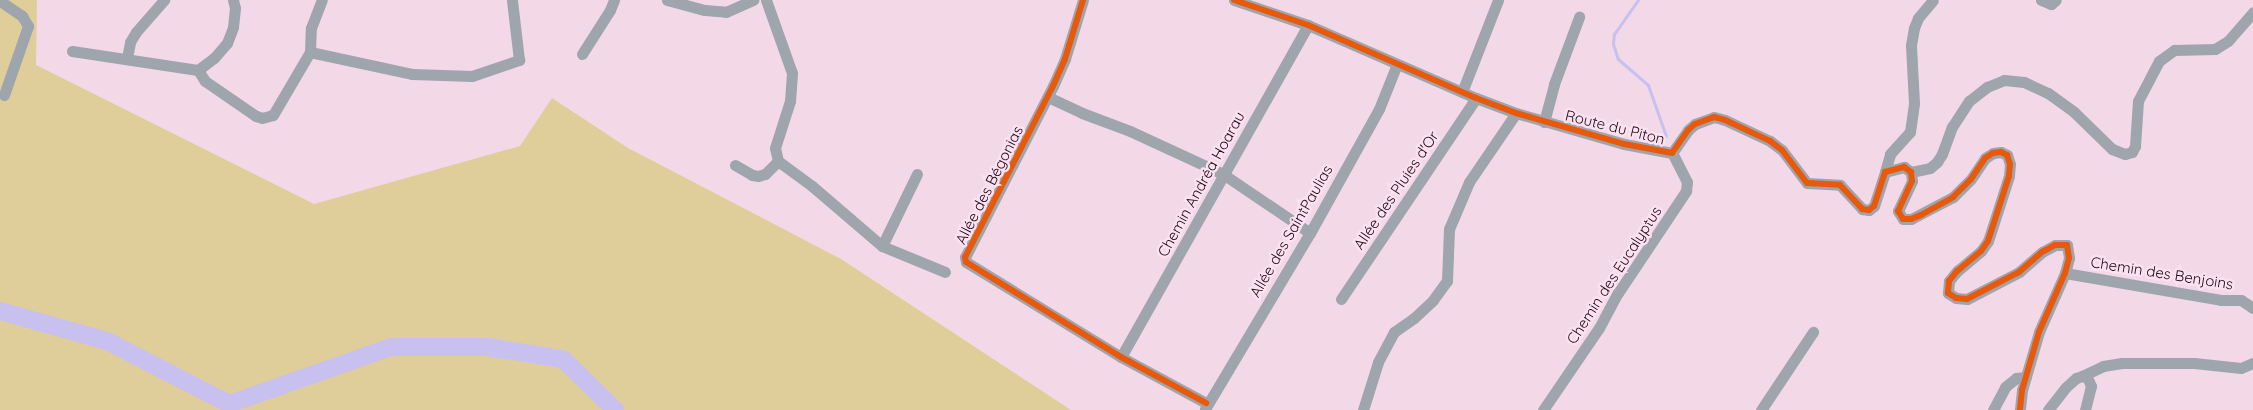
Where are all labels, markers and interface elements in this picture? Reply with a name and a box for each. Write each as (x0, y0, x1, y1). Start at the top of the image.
street label: Route du Piton (1563, 106, 1667, 148)
street label: Chemin Andréa Hoarau (1154, 108, 1248, 260)
street label: Allée des Bégonias (951, 123, 1027, 247)
street label: Allée des Pluies d'Or (1350, 127, 1442, 253)
street label: Allée des SaintPaulias (1246, 162, 1336, 300)
street label: Chemin des Eucalyptus (1563, 203, 1665, 347)
street label: Chemin des Benjoins (2089, 253, 2235, 293)

